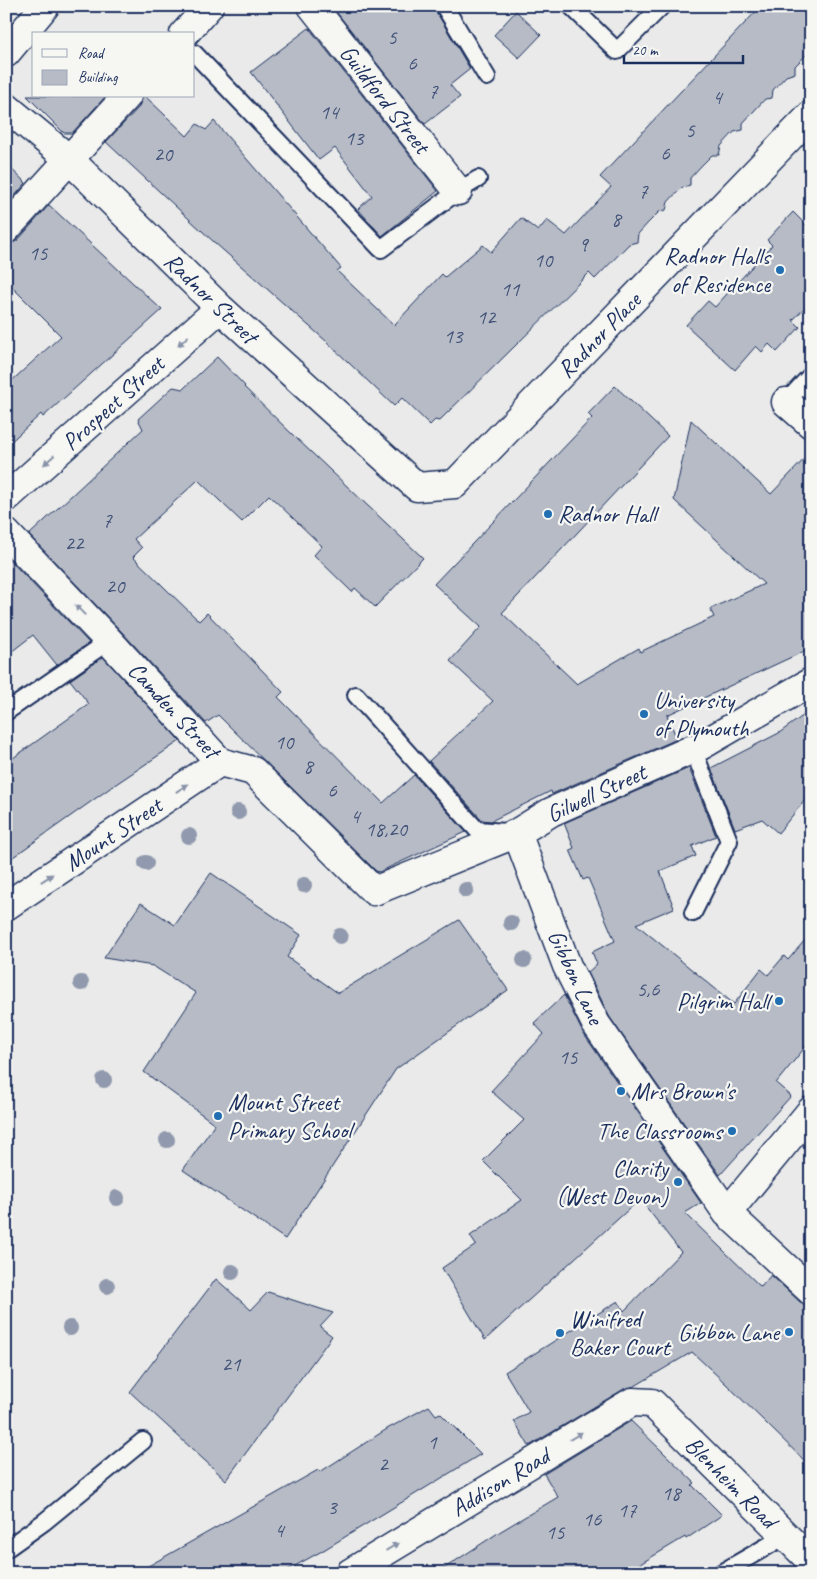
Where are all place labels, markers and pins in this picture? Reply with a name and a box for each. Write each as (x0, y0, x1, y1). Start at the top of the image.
place label: Radnor Halls of Residence (664, 241, 772, 299)
marker: Radnor Halls of Residence (774, 264, 786, 276)
place label: Radnor Hall (558, 499, 660, 529)
marker: Radnor Hall (542, 508, 554, 520)
place label: University of Plymouth (654, 685, 750, 743)
marker: University of Plymouth (638, 708, 650, 720)
place label: Pilgrim Hall (677, 986, 773, 1016)
marker: Pilgrim Hall (773, 995, 785, 1007)
place label: Mrs Brown's (631, 1076, 737, 1106)
marker: Mrs Brown's (615, 1085, 627, 1097)
place label: Mount Street Primary School (228, 1087, 355, 1145)
marker: Mount Street Primary School (212, 1110, 224, 1122)
place label: The Classrooms (597, 1116, 725, 1146)
marker: The Classrooms (726, 1125, 738, 1137)
place label: Clarity (West Devon) (556, 1153, 670, 1211)
marker: Clarity (West Devon) (672, 1176, 684, 1188)
place label: Winifred Baker Court (570, 1304, 672, 1362)
place label: Gibbon Lane (678, 1317, 781, 1347)
marker: Gibbon Lane (783, 1326, 795, 1338)
marker: Winifred Baker Court (554, 1327, 566, 1339)

